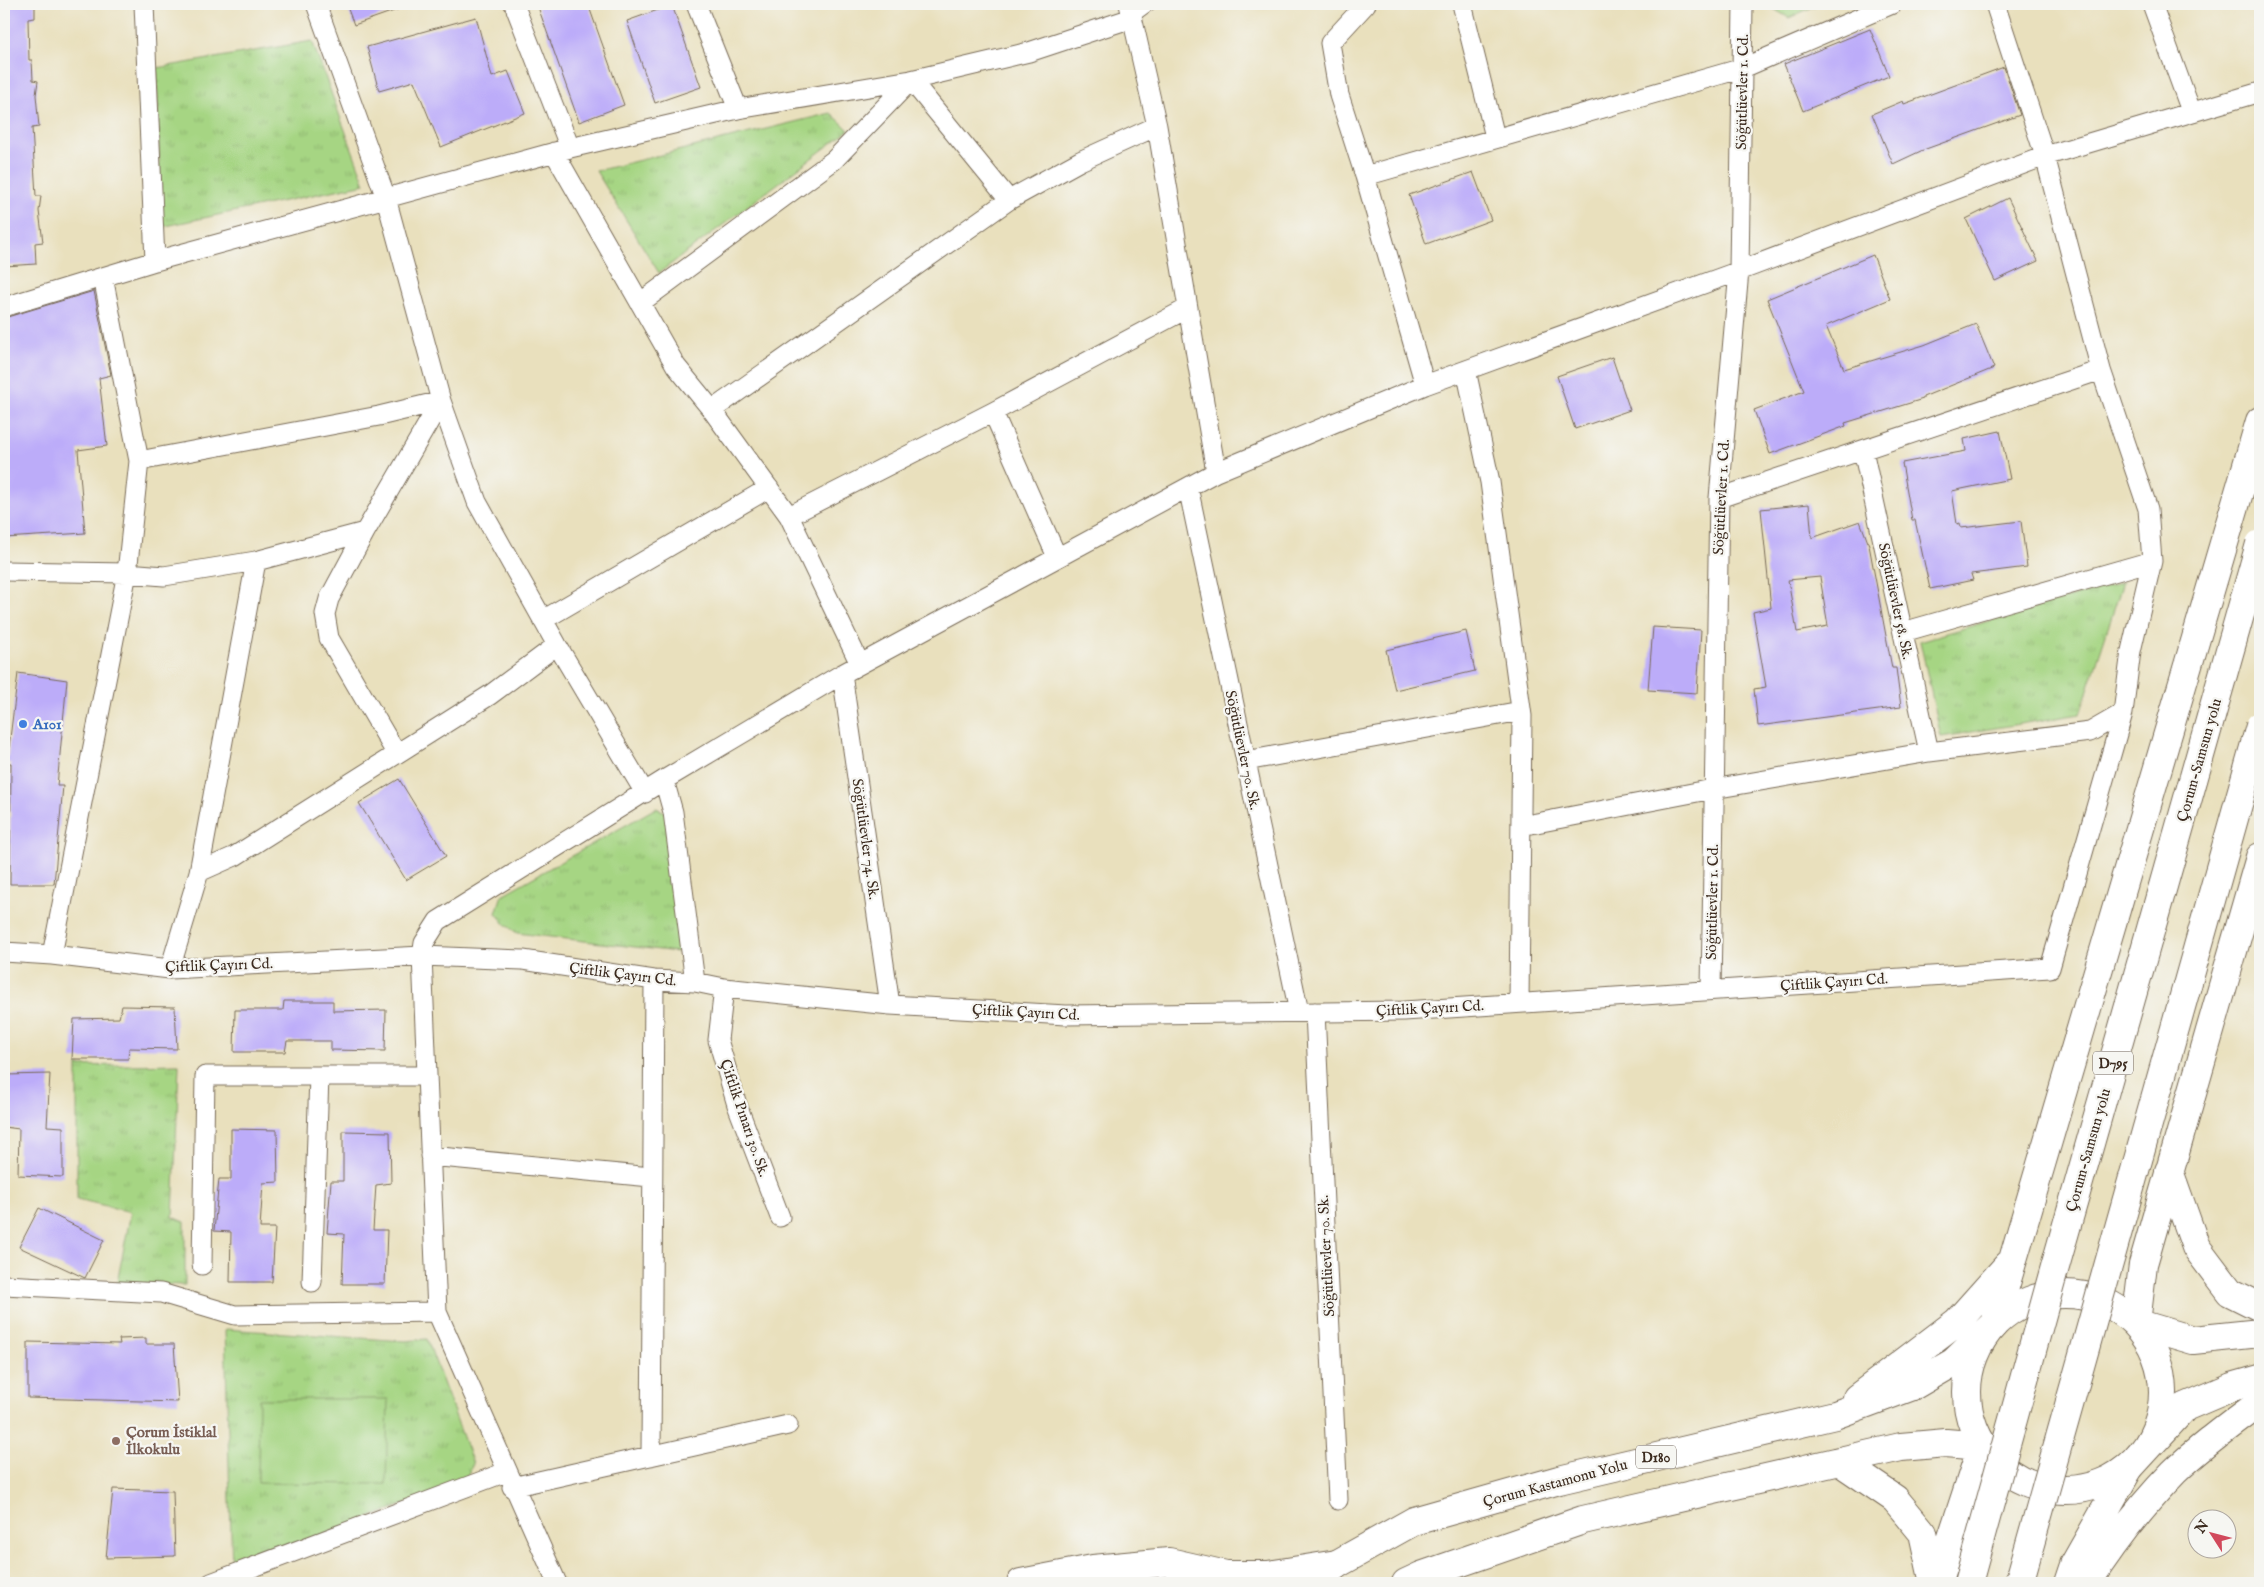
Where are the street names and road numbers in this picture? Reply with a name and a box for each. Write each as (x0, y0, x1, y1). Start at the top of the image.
street label: Söğütlüevler 1. Cd. (1732, 34, 1753, 150)
street label: Söğütlüevler 1. Cd. (1709, 439, 1734, 555)
street label: Söğütlüevler 58. Sk. (1874, 541, 1917, 661)
street label: Söğütlüevler 70. Sk. (1221, 689, 1264, 812)
street label: Çorum-Samsun yolu (2173, 696, 2226, 824)
street label: Söğütlüevler 74. Sk. (848, 777, 883, 901)
street label: Söğütlüevler 1. Cd. (1702, 844, 1723, 960)
street label: Çiftlik Çayırı Cd. (165, 954, 273, 977)
street label: Çiftlik Çayırı Cd. (568, 958, 678, 991)
street label: Çiftlik Çayırı Cd. (1779, 969, 1889, 996)
street label: Çiftlik Çayırı Cd. (1376, 996, 1484, 1021)
street label: Çiftlik Çayırı Cd. (972, 1000, 1080, 1025)
road number: D795 (2093, 1052, 2133, 1074)
street label: Çiftlik Pınarı 30. Sk. (715, 1057, 774, 1180)
street label: Çorum-Samsun yolu (2062, 1086, 2115, 1214)
street label: Söğütlüevler 70. Sk. (1314, 1195, 1339, 1317)
road number: D180 (1636, 1445, 1676, 1468)
street label: Çorum Kastamonu Yolu (1481, 1455, 1630, 1512)

